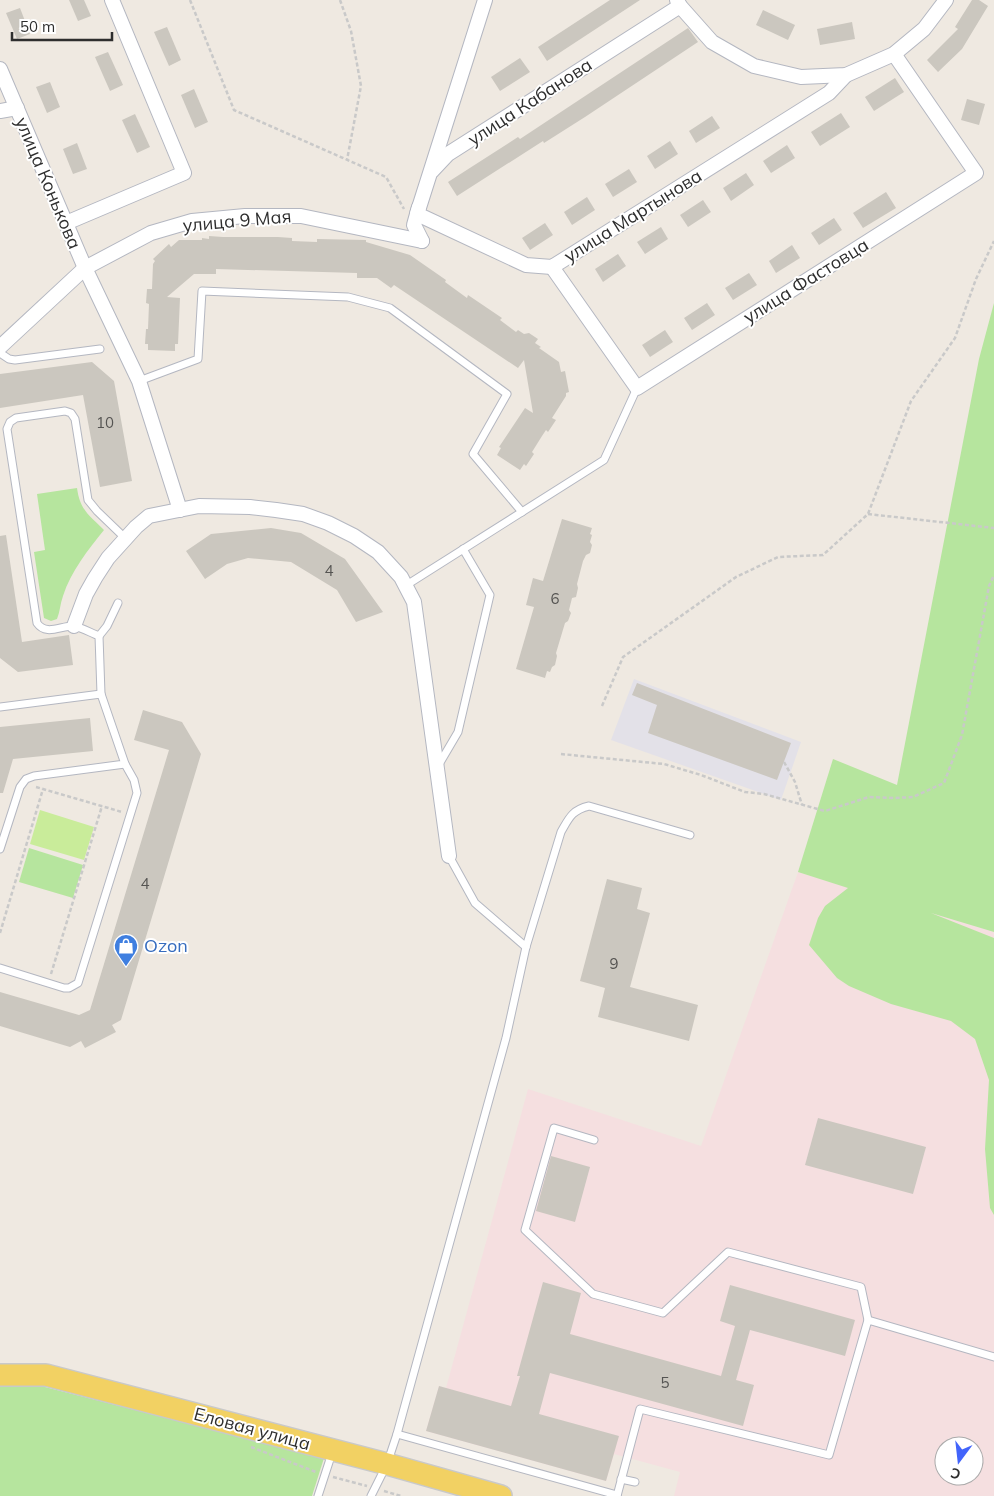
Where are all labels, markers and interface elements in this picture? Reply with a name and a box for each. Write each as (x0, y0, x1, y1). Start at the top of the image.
scale bar (12, 10, 112, 42)
text: 50 m (20, 17, 55, 36)
street label: улица Кабанова (463, 53, 596, 150)
street label: улица Конькова (10, 113, 87, 252)
street label: улица Мартынова (559, 164, 706, 267)
street label: улица 9 Мая (182, 204, 292, 237)
street label: улица Фастовца (739, 233, 873, 328)
house number: 10 (96, 413, 114, 432)
house number: 4 (324, 561, 334, 580)
house number: 6 (550, 589, 560, 608)
house number: 4 (140, 874, 150, 893)
shop icon: Ozon (113, 933, 139, 967)
place label: Ozon (144, 934, 188, 957)
house number: 9 (609, 954, 619, 973)
house number: 5 (660, 1373, 670, 1392)
street label: Еловая улица (191, 1402, 313, 1455)
north arrow (934, 1436, 984, 1486)
text: С (949, 1464, 963, 1483)

